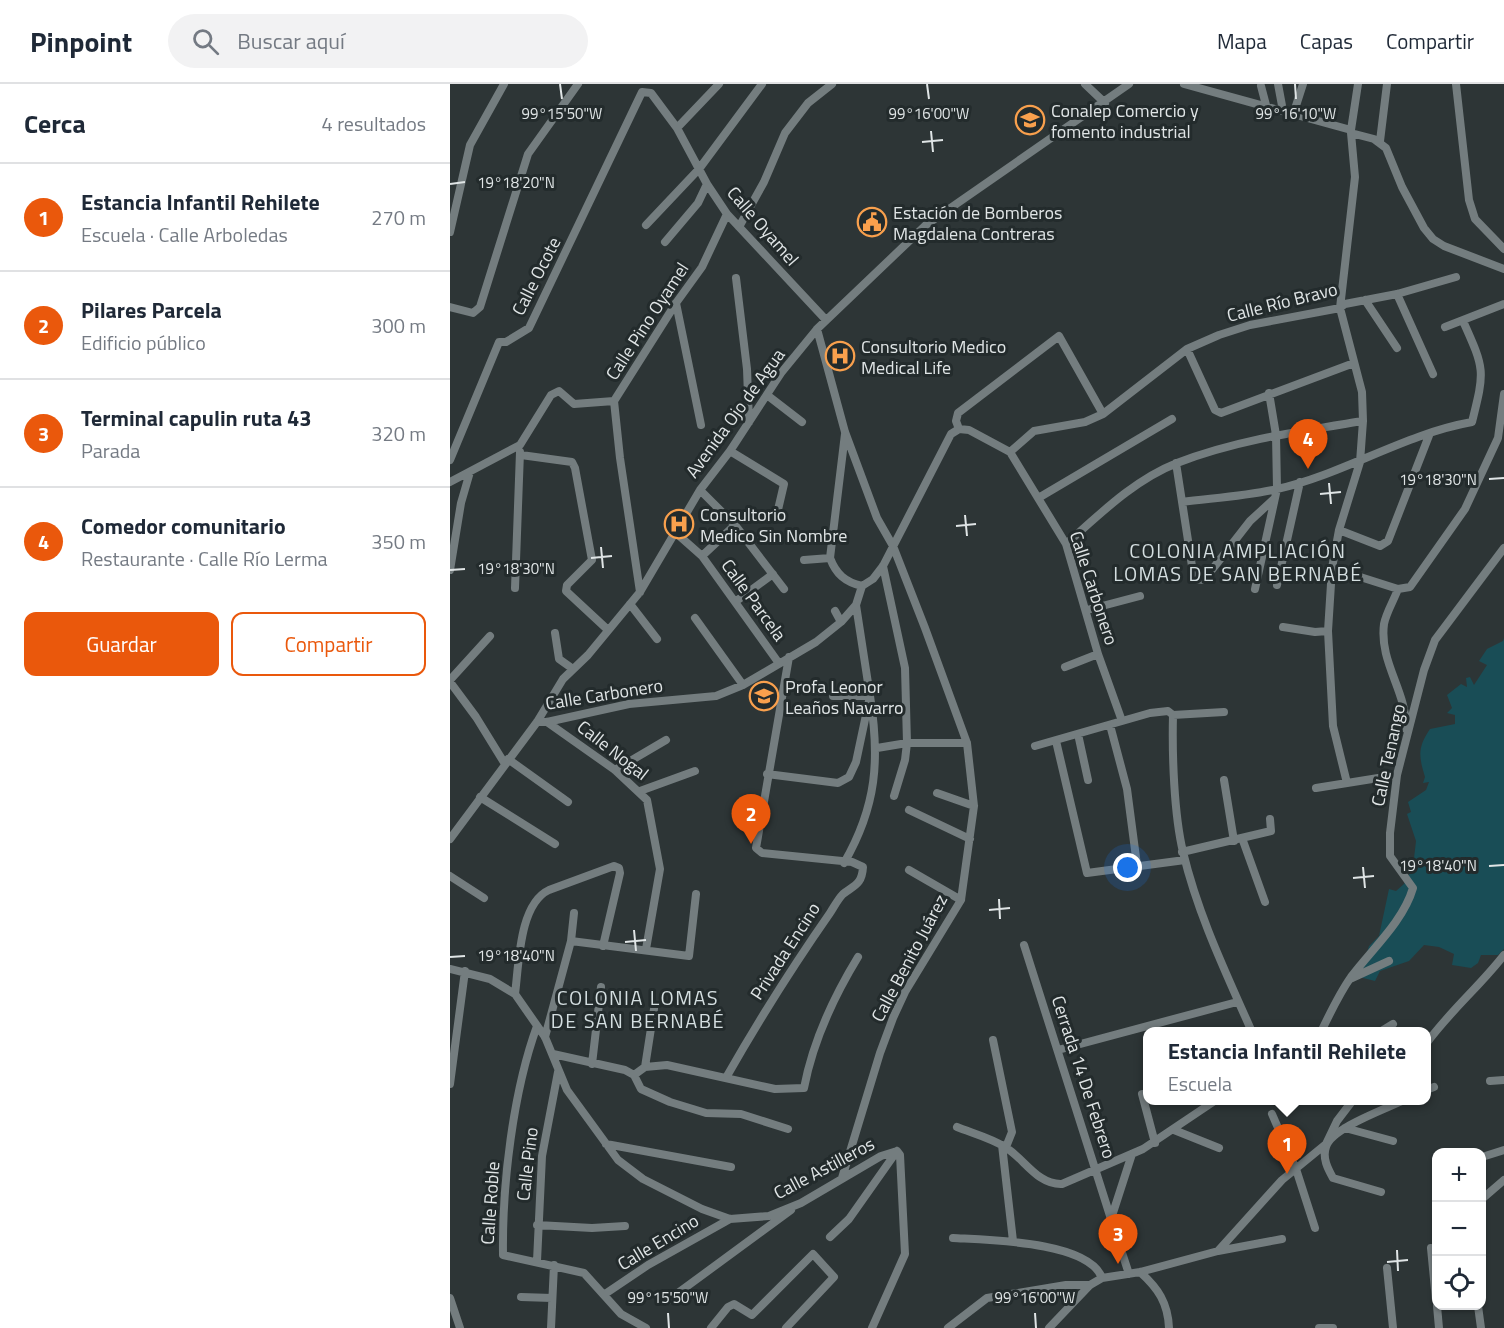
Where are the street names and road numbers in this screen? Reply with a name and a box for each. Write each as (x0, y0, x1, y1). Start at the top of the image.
street label: Calle Oyamel (721, 180, 805, 272)
street label: Calle Ocote (505, 232, 567, 320)
street label: Calle Pino Oyamel (599, 257, 695, 385)
street label: Calle Río Bravo (1224, 275, 1340, 329)
street label: Avenida Ojo de Agua (679, 343, 791, 483)
street label: Calle Carbonero (1063, 527, 1125, 649)
street label: Calle Parcela (715, 553, 793, 647)
street label: Calle Carbonero (543, 671, 665, 717)
street label: Calle Tenango (1364, 701, 1412, 809)
street label: Calle Nogal (572, 713, 654, 787)
street label: Calle Benito Juárez (864, 889, 954, 1027)
street label: Privada Encino (743, 897, 827, 1005)
street label: Cerrada 14 De Febrero (1045, 992, 1123, 1162)
street label: Calle Pino (509, 1126, 545, 1202)
street label: Calle Astilleros (769, 1130, 879, 1206)
street label: Calle Roble (474, 1160, 506, 1246)
street label: Calle Encino (612, 1207, 704, 1277)

